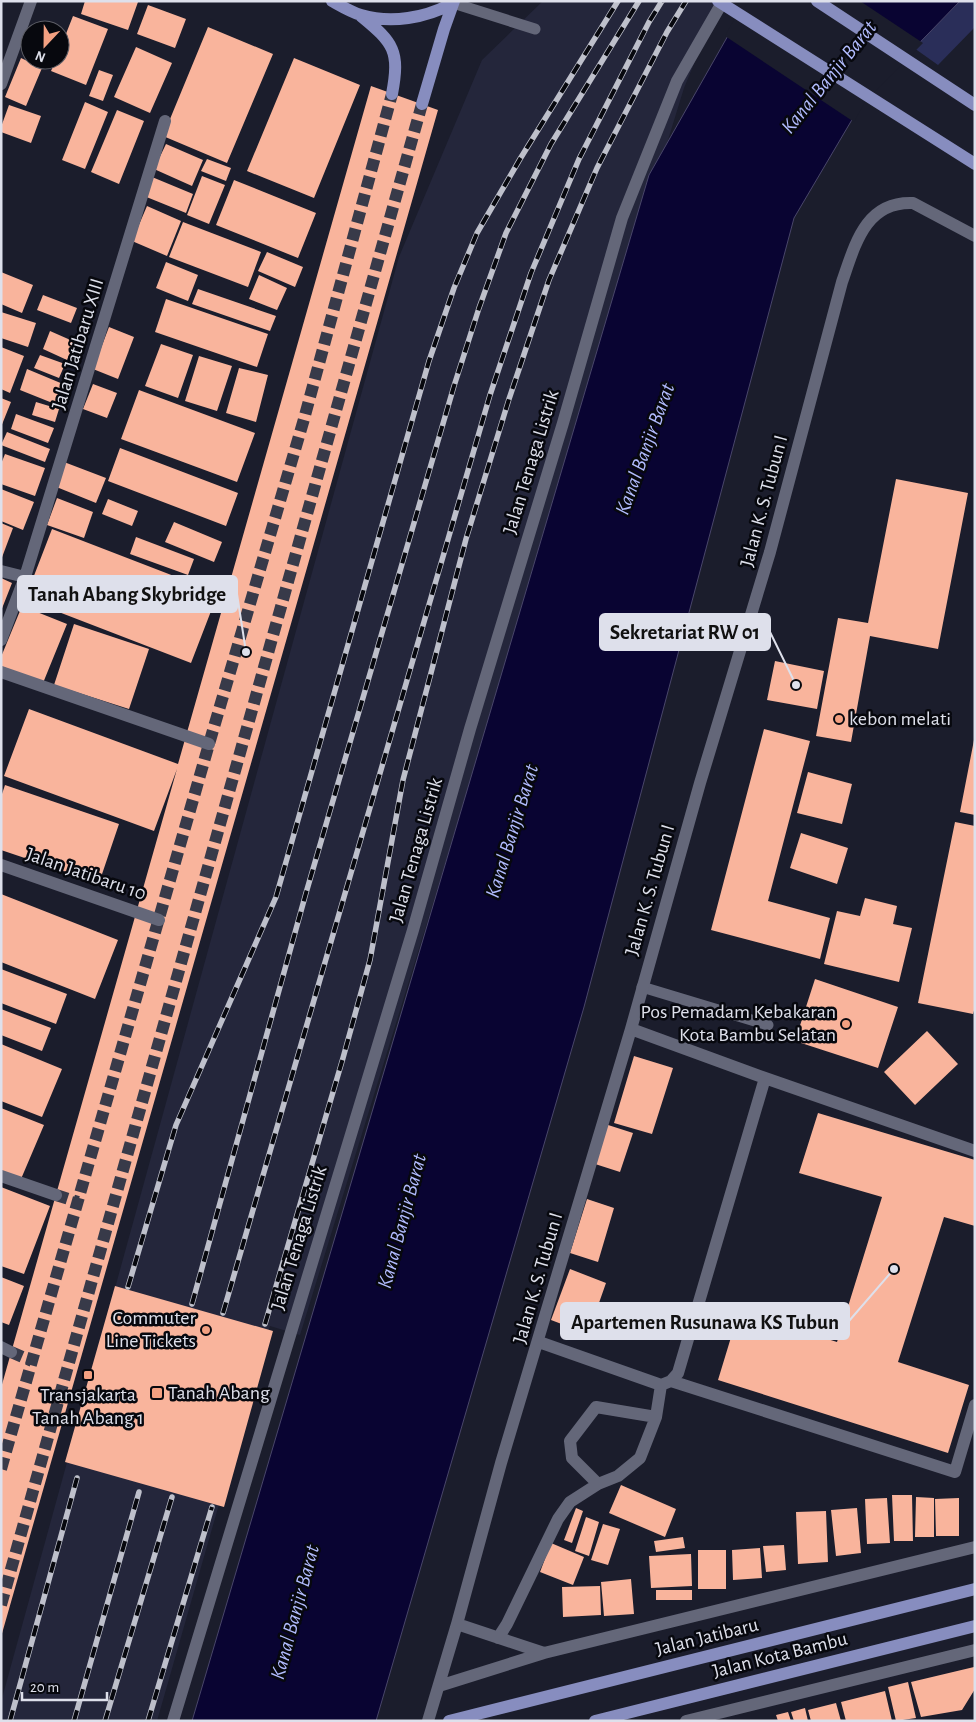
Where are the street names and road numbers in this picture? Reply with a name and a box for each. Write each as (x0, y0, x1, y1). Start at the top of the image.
street label: Jalan Jatibaru XIII (49, 276, 107, 412)
street label: Jalan Tenaga Listrik (500, 388, 562, 536)
street label: Jalan K. S. Tubun I (737, 433, 791, 569)
street label: Jalan Tenaga Listrik (386, 775, 446, 925)
street label: Jalan K. S. Tubun I (622, 822, 678, 958)
street label: Jalan Jatibaru 10 (23, 844, 149, 904)
street label: Jalan Tenaga Listrik (268, 1164, 330, 1312)
street label: Jalan K. S. Tubun I (510, 1210, 566, 1346)
street label: Jalan Jatibaru (654, 1615, 760, 1659)
street label: Jalan Kota Bambu (711, 1629, 849, 1681)

